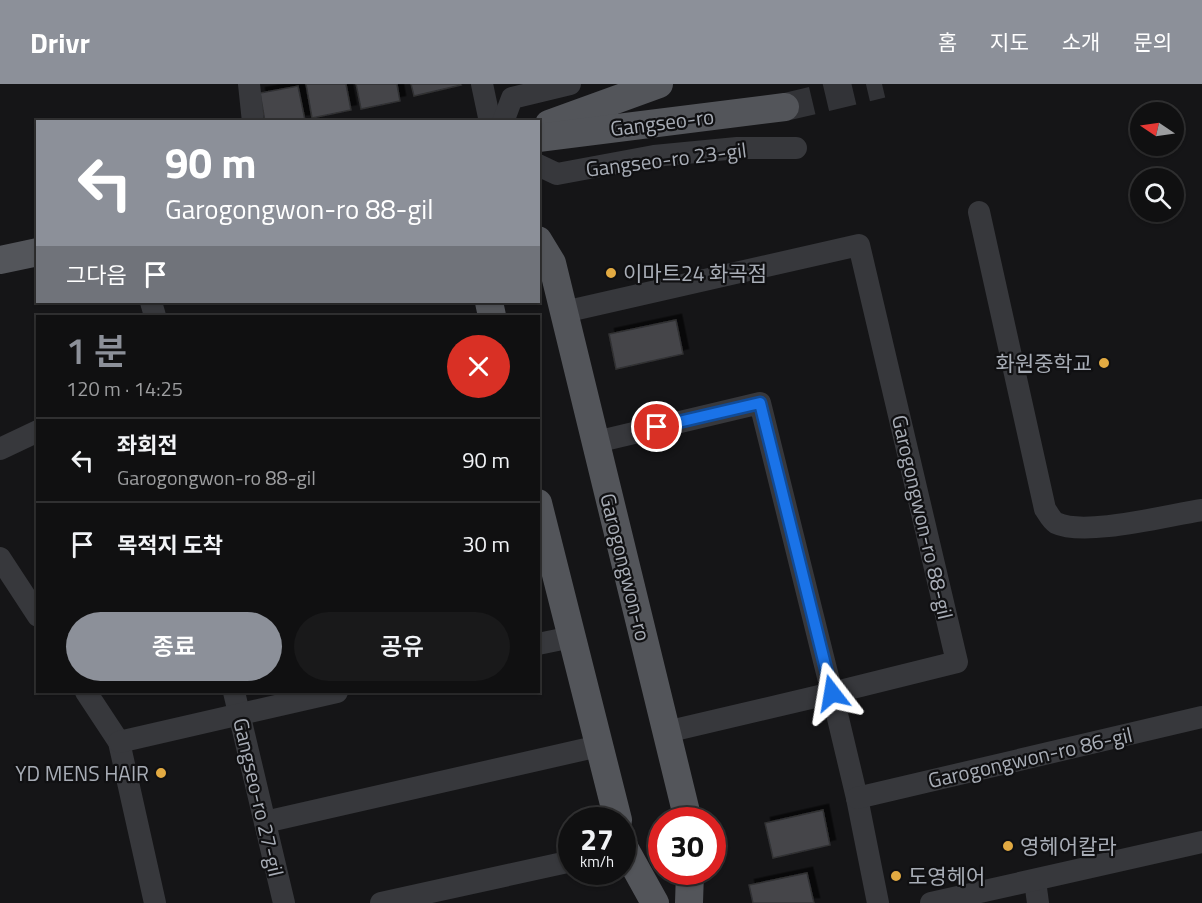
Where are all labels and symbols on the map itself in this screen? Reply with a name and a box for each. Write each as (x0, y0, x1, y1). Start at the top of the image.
street label: Gangseo-ro (608, 100, 716, 144)
north arrow (1130, 102, 1184, 156)
street label: Gangseo-ro 23-gil (584, 133, 748, 185)
place label: 이마트24 화곡점 (623, 257, 767, 289)
marker: 이마트24 화곡점 (604, 266, 618, 280)
place label: 화원중학교 (995, 347, 1092, 379)
marker: 화원중학교 (1097, 356, 1111, 370)
pin (631, 401, 682, 452)
street label: Garogongwon-ro 88-gil (884, 412, 962, 622)
street label: Garogongwon-ro (592, 490, 660, 644)
position arrow (800, 661, 864, 725)
street label: Gangseo-ro 27-gil (225, 715, 293, 879)
street label: Garogongwon-ro 86-gil (925, 718, 1135, 796)
place label: YD MENS HAIR (15, 757, 149, 789)
marker: YD MENS HAIR (154, 766, 168, 780)
speed limit sign: 30 (648, 807, 726, 885)
place label: 영헤어칼라 (1020, 830, 1117, 862)
marker: 영헤어칼라 (1001, 839, 1015, 853)
place label: 도영헤어 (908, 860, 985, 892)
marker: 도영헤어 (889, 869, 903, 883)

